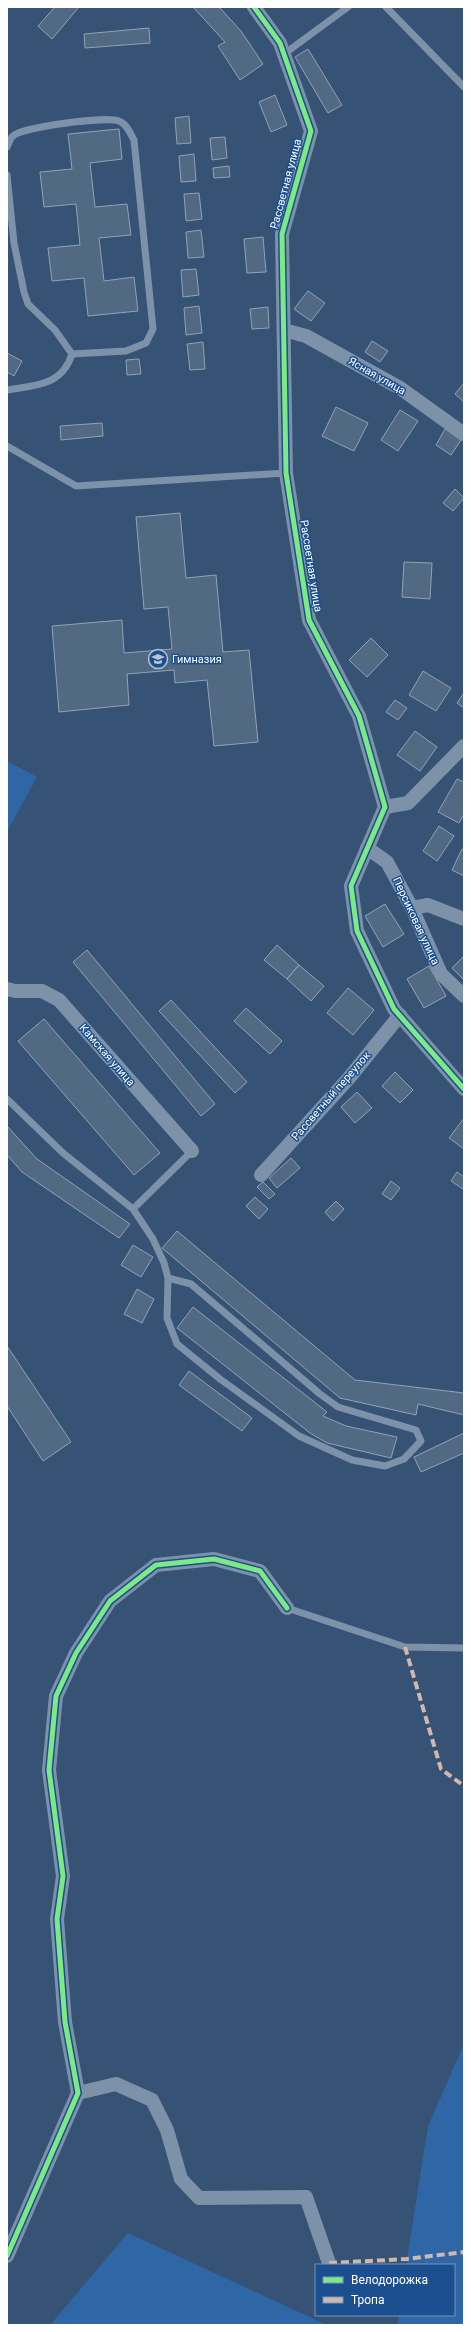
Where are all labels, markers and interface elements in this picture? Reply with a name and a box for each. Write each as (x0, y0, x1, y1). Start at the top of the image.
street label: Рассветная улица (268, 137, 304, 231)
street label: Ясная улица (346, 354, 408, 398)
street label: Рассветная улица (297, 519, 325, 613)
school or university icon: Гимназия (147, 648, 169, 670)
place label: Гимназия (172, 653, 222, 666)
street label: Персиковая улица (390, 875, 442, 967)
street label: Камская улица (77, 1021, 137, 1089)
street label: Рассветный переулок (289, 1049, 373, 1143)
legend (315, 2264, 455, 2316)
text: Велодорожка (351, 2273, 428, 2287)
text: Тропа (351, 2293, 385, 2307)

